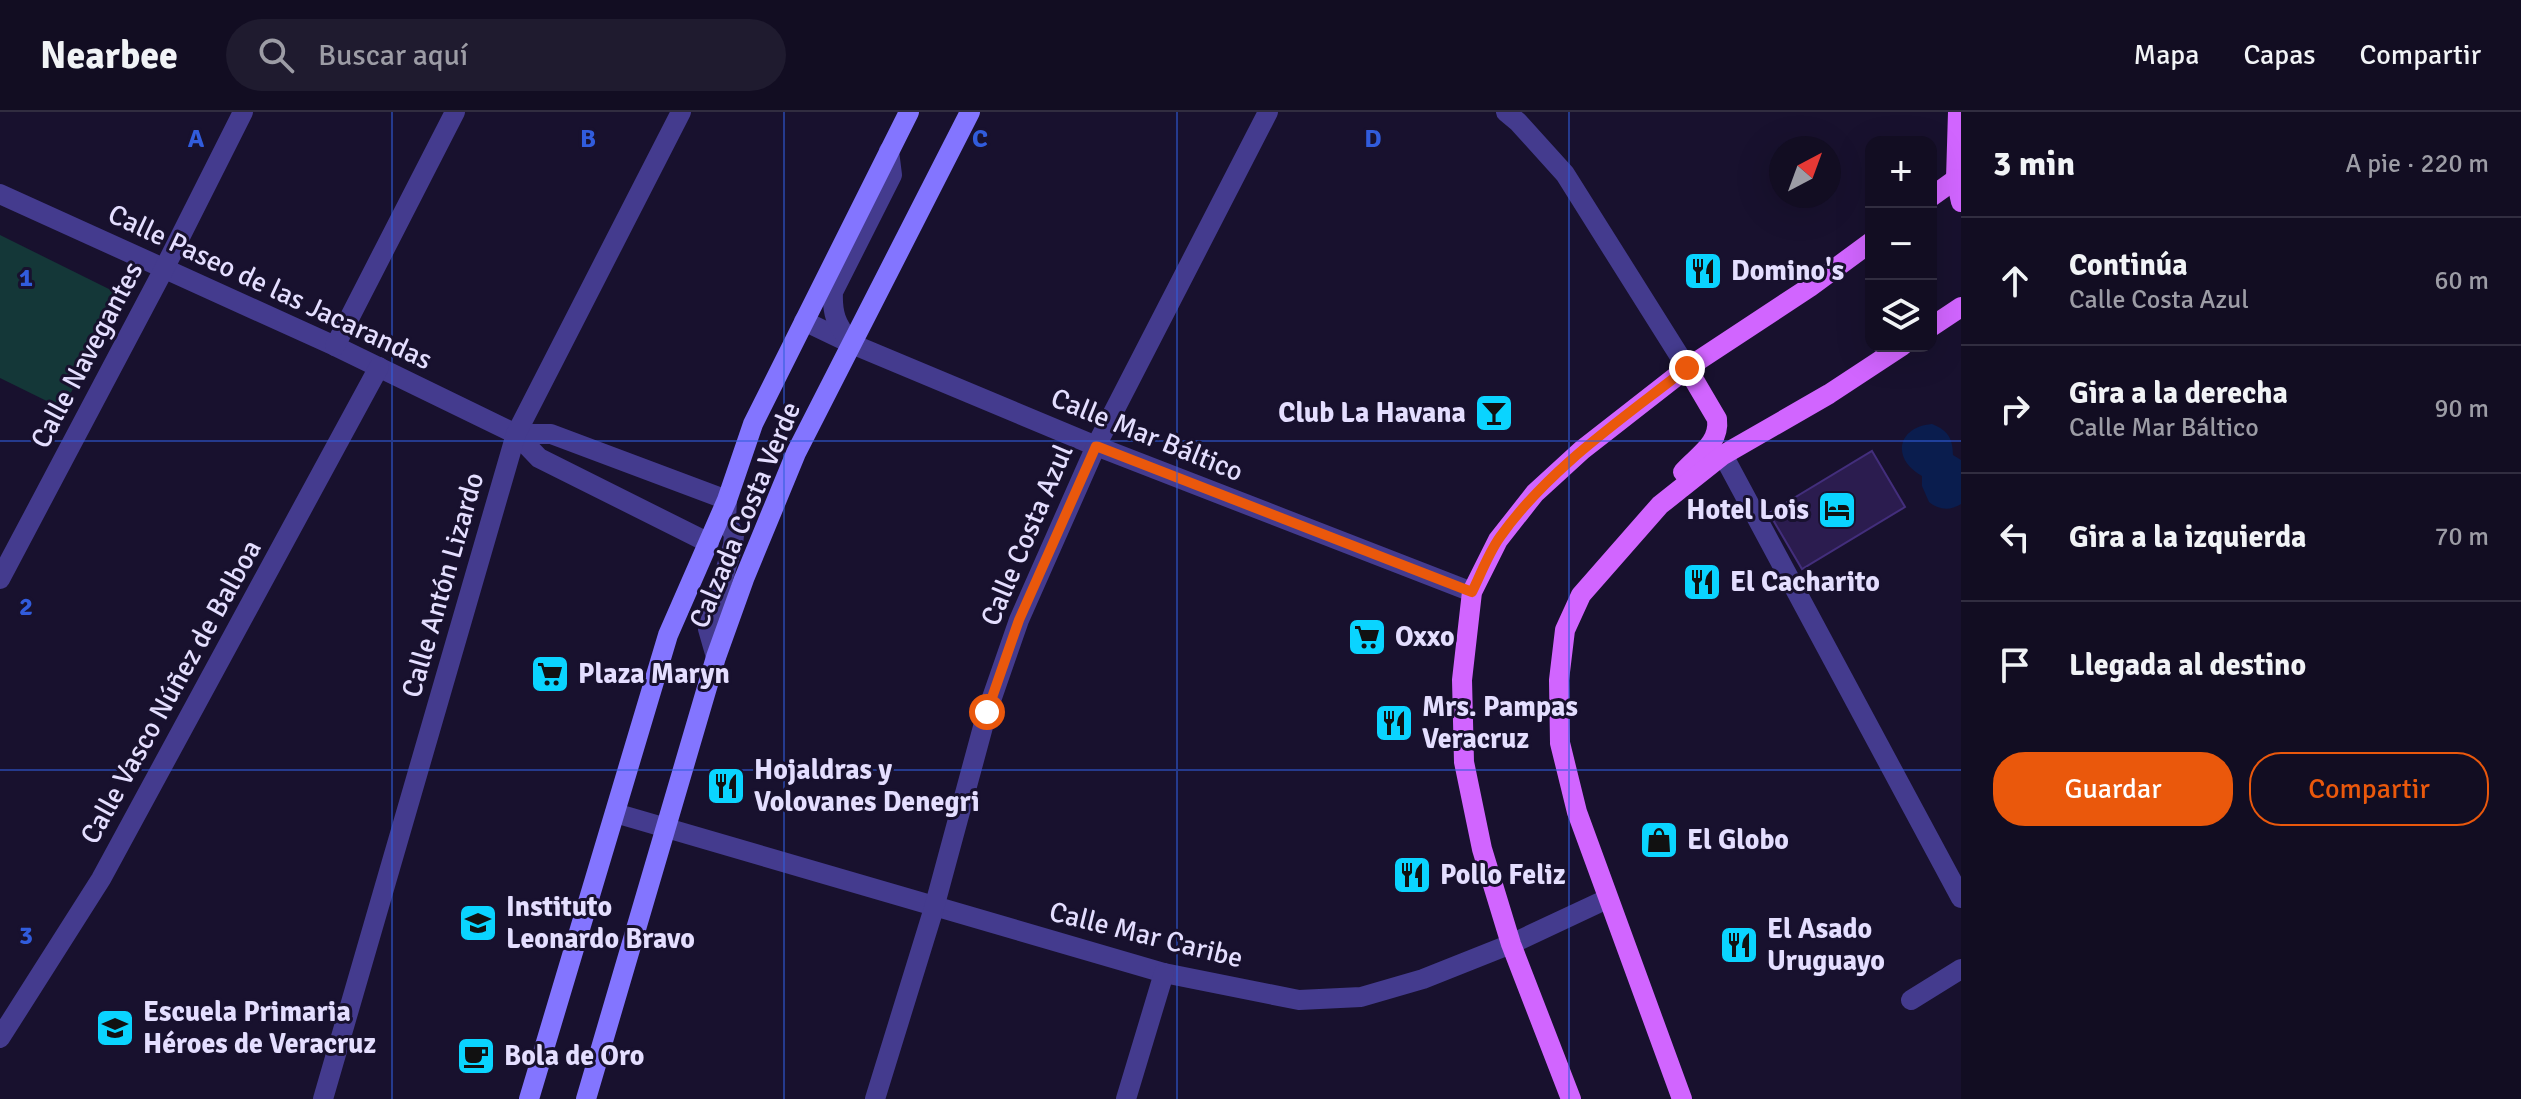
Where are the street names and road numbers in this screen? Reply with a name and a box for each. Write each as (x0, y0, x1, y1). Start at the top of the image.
street label: Calle Paseo de las Jacarandas (103, 197, 437, 377)
street label: Calle Navegantes (24, 256, 150, 454)
street label: Calle Mar Báltico (1046, 381, 1248, 489)
street label: Calzada Costa Verde (682, 397, 808, 633)
street label: Calle Costa Azul (973, 439, 1081, 631)
street label: Calle Antón Lizardo (395, 468, 491, 702)
street label: Calle Vasco Núñez de Balboa (73, 534, 269, 850)
street label: Calle Mar Caribe (1046, 895, 1246, 975)

